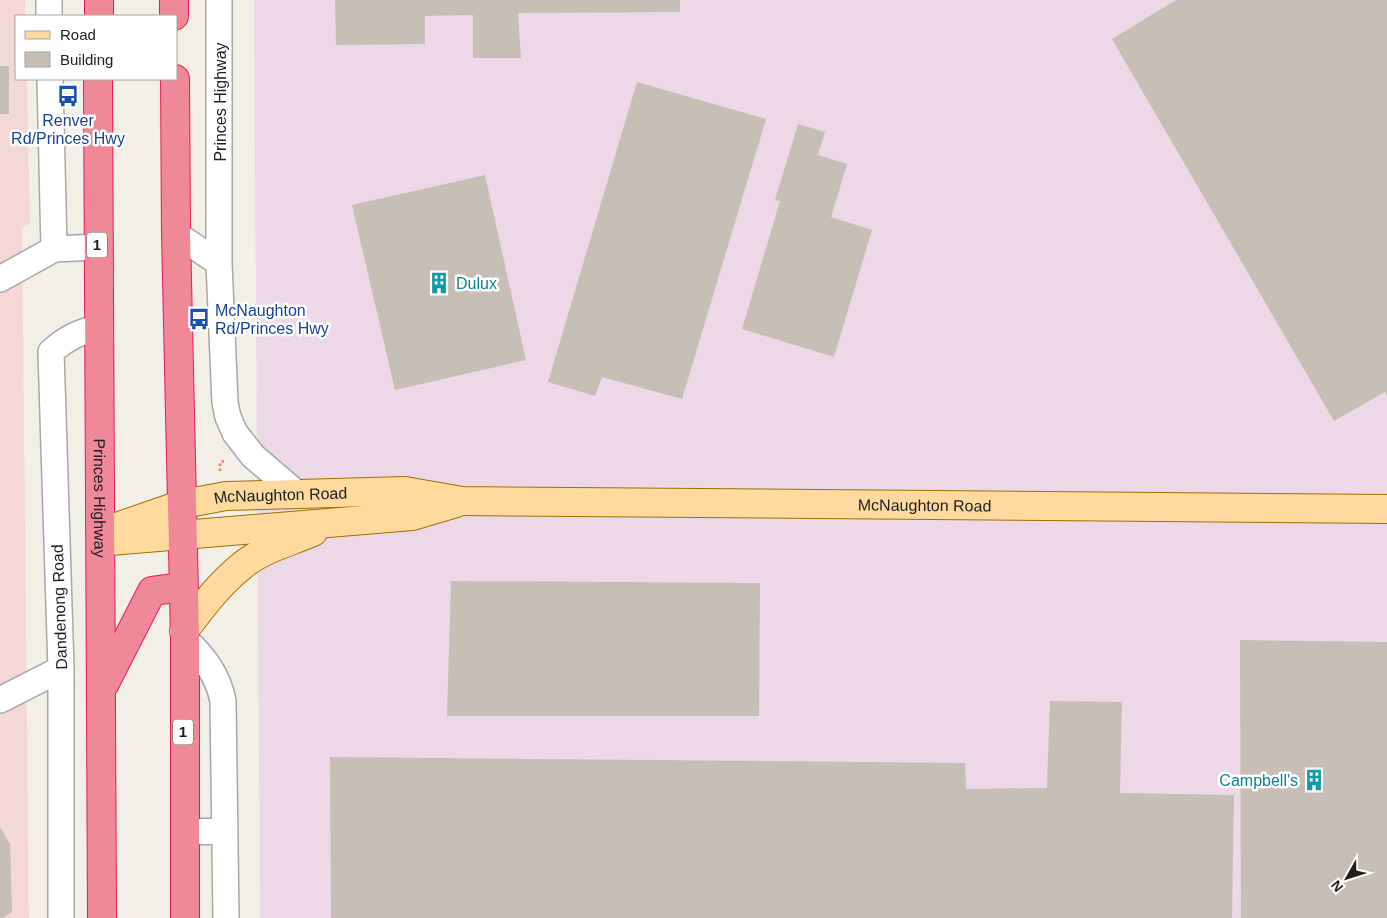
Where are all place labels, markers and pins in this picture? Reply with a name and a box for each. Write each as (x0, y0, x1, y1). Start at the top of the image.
bus stop icon: Renver Rd/Princes Hwy (55, 83, 81, 109)
place label: Renver Rd/Princes Hwy (11, 112, 125, 147)
building icon: Dulux (426, 270, 452, 296)
place label: Dulux (456, 275, 497, 292)
place label: McNaughton Rd/Princes Hwy (215, 302, 329, 337)
bus stop icon: McNaughton Rd/Princes Hwy (186, 306, 212, 332)
building icon: Campbell's (1301, 767, 1327, 793)
place label: Campbell's (1219, 772, 1298, 789)

